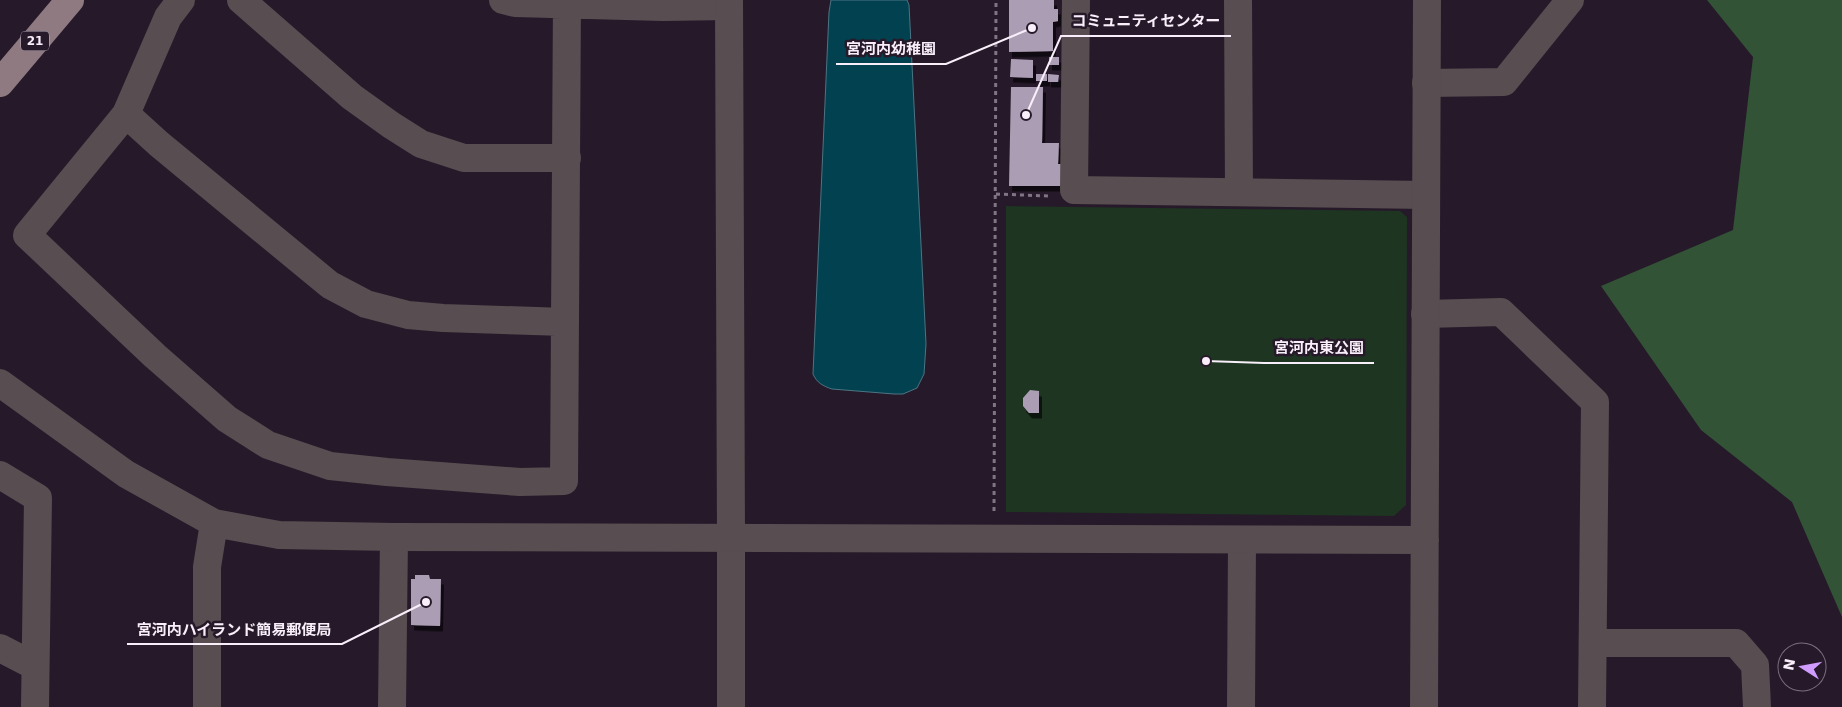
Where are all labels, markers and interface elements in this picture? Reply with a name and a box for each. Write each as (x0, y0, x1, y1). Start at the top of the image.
callout: コミュニティセンター (1061, 6, 1231, 36)
text: コミュニティセンター (1071, 12, 1221, 30)
road number: 21 (21, 31, 49, 50)
callout: 宮河内幼稚園 (836, 34, 946, 64)
text: 宮河内幼稚園 (846, 40, 936, 58)
callout: 宮河内東公園 (1264, 333, 1374, 363)
text: 宮河内東公園 (1274, 339, 1364, 357)
callout: 宮河内ハイランド簡易郵便局 (127, 614, 342, 644)
text: 宮河内ハイランド簡易郵便局 (137, 621, 331, 639)
north arrow (1777, 642, 1827, 692)
text: N (1780, 657, 1798, 672)

